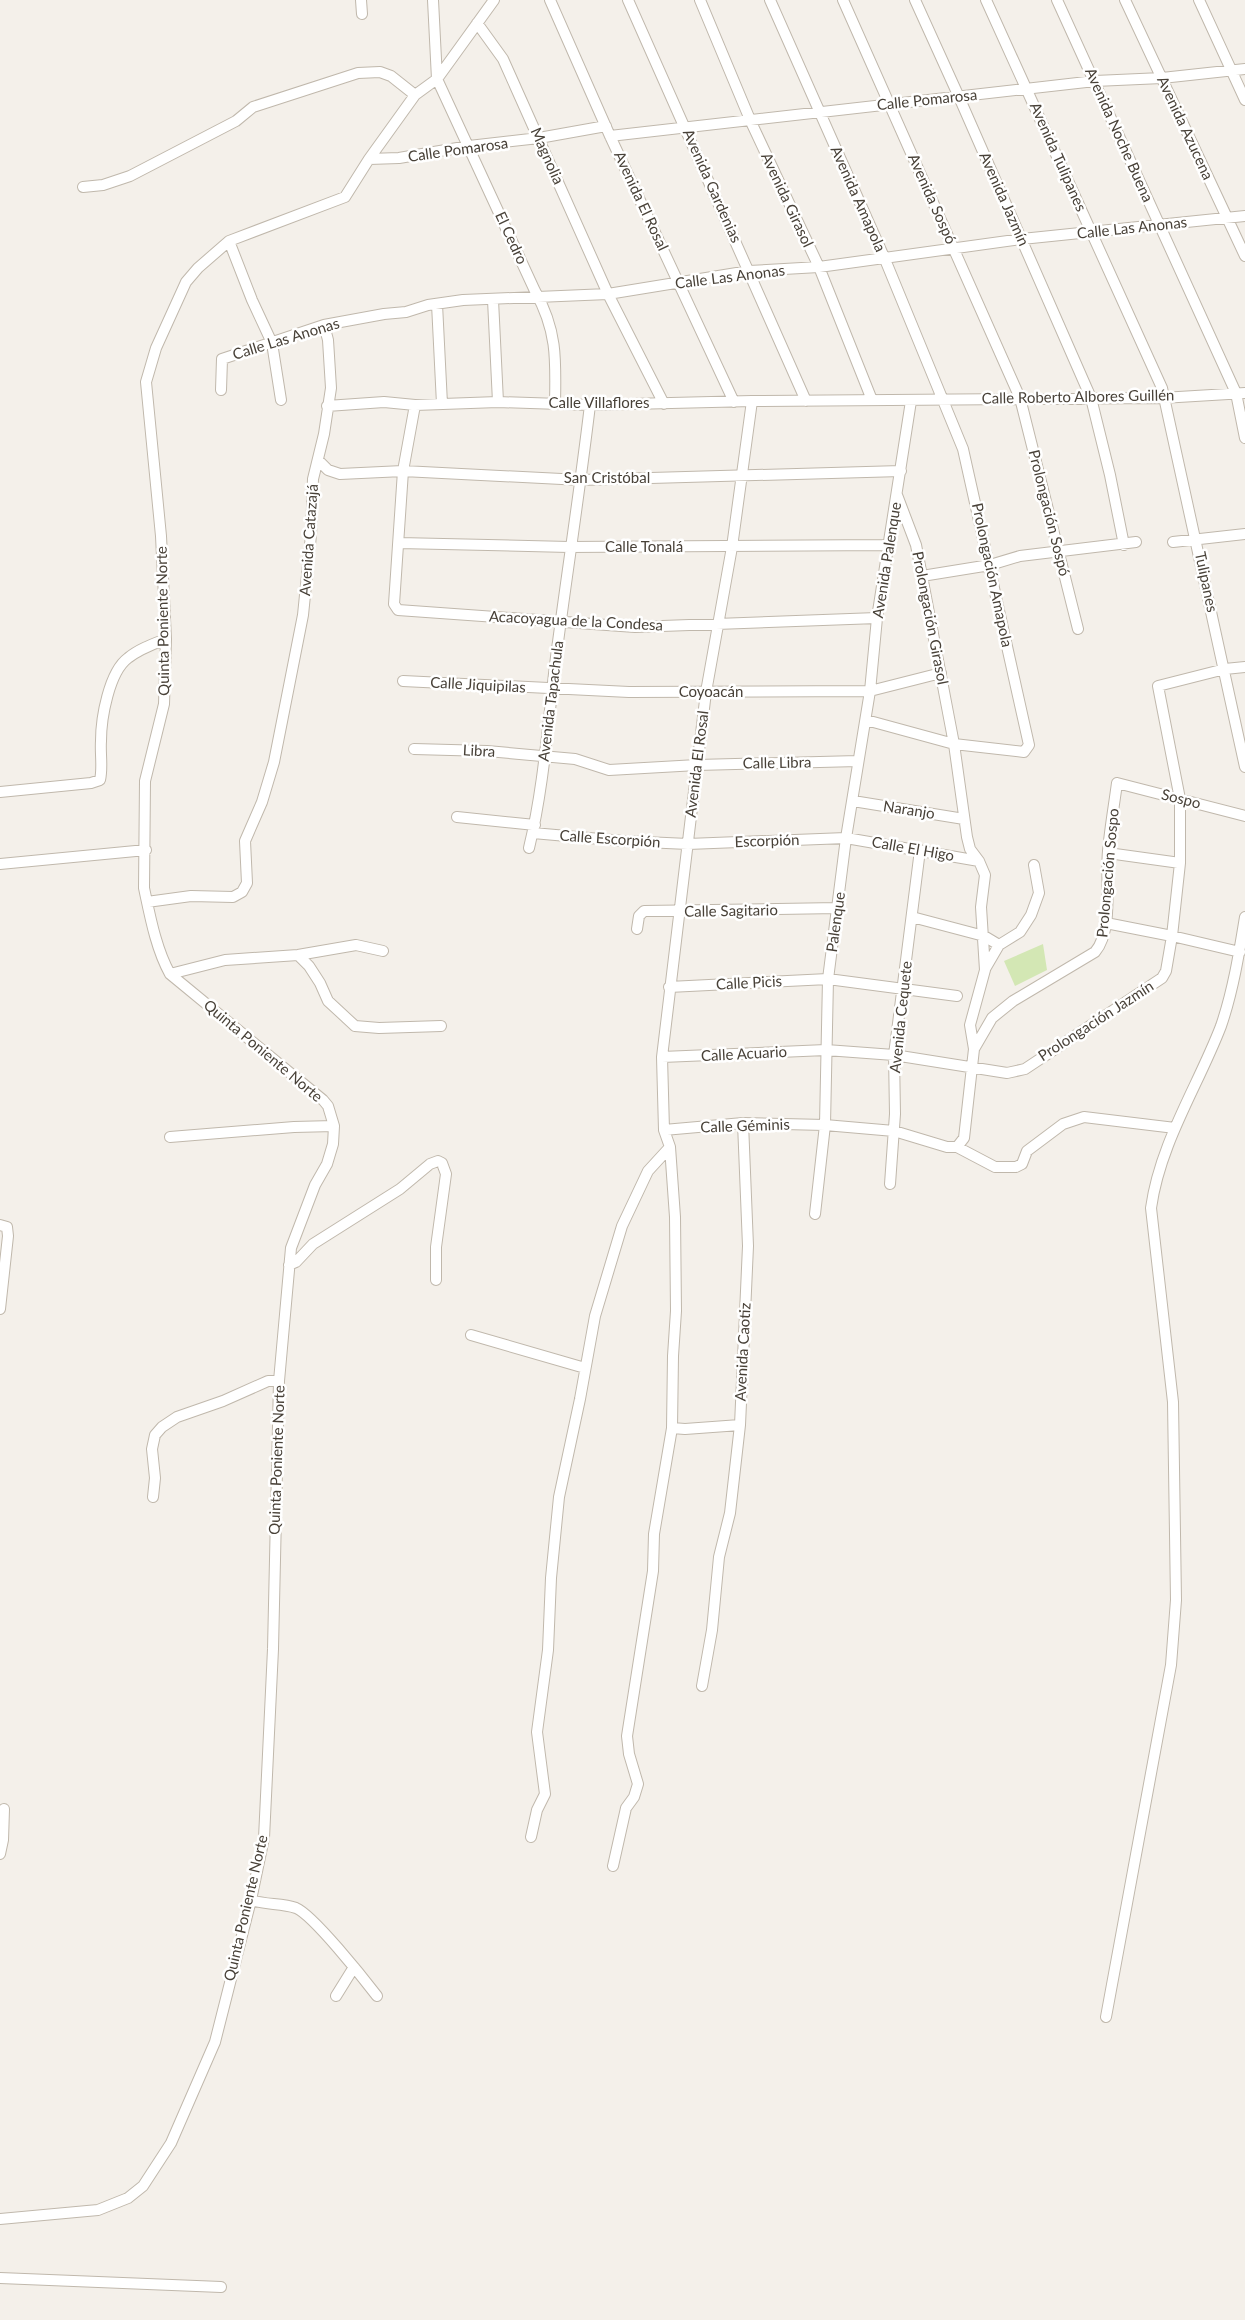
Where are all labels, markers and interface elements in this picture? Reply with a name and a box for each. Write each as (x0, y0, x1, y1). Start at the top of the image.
street label: Avenida Noche Buena (1082, 65, 1158, 205)
street label: Avenida Azucena (1154, 73, 1218, 182)
street label: Calle Pomarosa (876, 85, 978, 113)
street label: Avenida Tulipanes (1027, 99, 1091, 214)
street label: Magnolia (527, 124, 568, 187)
street label: Avenida Gardenias (680, 126, 746, 245)
street label: Calle Pomarosa (407, 133, 509, 165)
street label: Avenida Amapola (828, 143, 890, 254)
street label: Avenida El Rosal (611, 148, 673, 253)
street label: Avenida Girasol (758, 149, 818, 250)
street label: Avenida Jazmín (976, 149, 1034, 248)
street label: Avenida Sospó (905, 151, 961, 246)
street label: El Cedro (492, 208, 532, 267)
street label: Calle Las Anonas (1076, 212, 1188, 242)
street label: Calle Las Anonas (674, 260, 786, 292)
street label: Calle Las Anonas (230, 313, 341, 363)
street label: Calle Roberto Albores Guillén (981, 385, 1175, 407)
street label: Calle Villaflores (549, 393, 649, 411)
street label: Prolongación Sospó (1026, 448, 1074, 578)
street label: San Cristóbal (564, 468, 650, 486)
street label: Avenida Catazajá (295, 483, 321, 597)
street label: Avenida Palenque (868, 500, 904, 619)
street label: Prolongación Amapola (969, 501, 1017, 649)
street label: Calle Tonalá (605, 537, 683, 555)
street label: Quinta Poniente Norte (152, 546, 172, 696)
street label: Prolongación Girasol (909, 550, 953, 686)
street label: Tulipanes (1192, 550, 1222, 614)
street label: Acacoyagua de la Condesa (489, 606, 664, 634)
street label: Avenida Tapachula (534, 639, 566, 762)
street label: Calle Jiquipilas (430, 673, 526, 695)
street label: Coyoacán (679, 682, 743, 700)
street label: Avenida El Rosal (681, 709, 711, 818)
street label: Libra (462, 740, 496, 760)
street label: Calle Libra (742, 752, 812, 772)
street label: Sospo (1160, 784, 1203, 812)
street label: Naranjo (882, 796, 936, 822)
street label: Prolongación Sospo (1092, 808, 1122, 938)
street label: Calle Escorpión (559, 825, 661, 851)
street label: Escorpión (734, 830, 800, 850)
street label: Calle El Higo (871, 832, 956, 864)
street label: Palenque (822, 890, 848, 953)
street label: Calle Sagitario (684, 900, 778, 920)
street label: Avenida Cequete (885, 960, 915, 1074)
street label: Calle Picis (715, 971, 782, 993)
street label: Prolongación Jazmín (1034, 976, 1156, 1064)
street label: Quinta Poniente Norte (201, 995, 327, 1105)
street label: Calle Acuario (700, 1042, 788, 1064)
street label: Calle Géminis (700, 1114, 790, 1136)
street label: Avenida Caotiz (730, 1302, 754, 1402)
street label: Quinta Poniente Norte (264, 1385, 288, 1535)
street label: Quinta Poniente Norte (219, 1833, 271, 1983)

